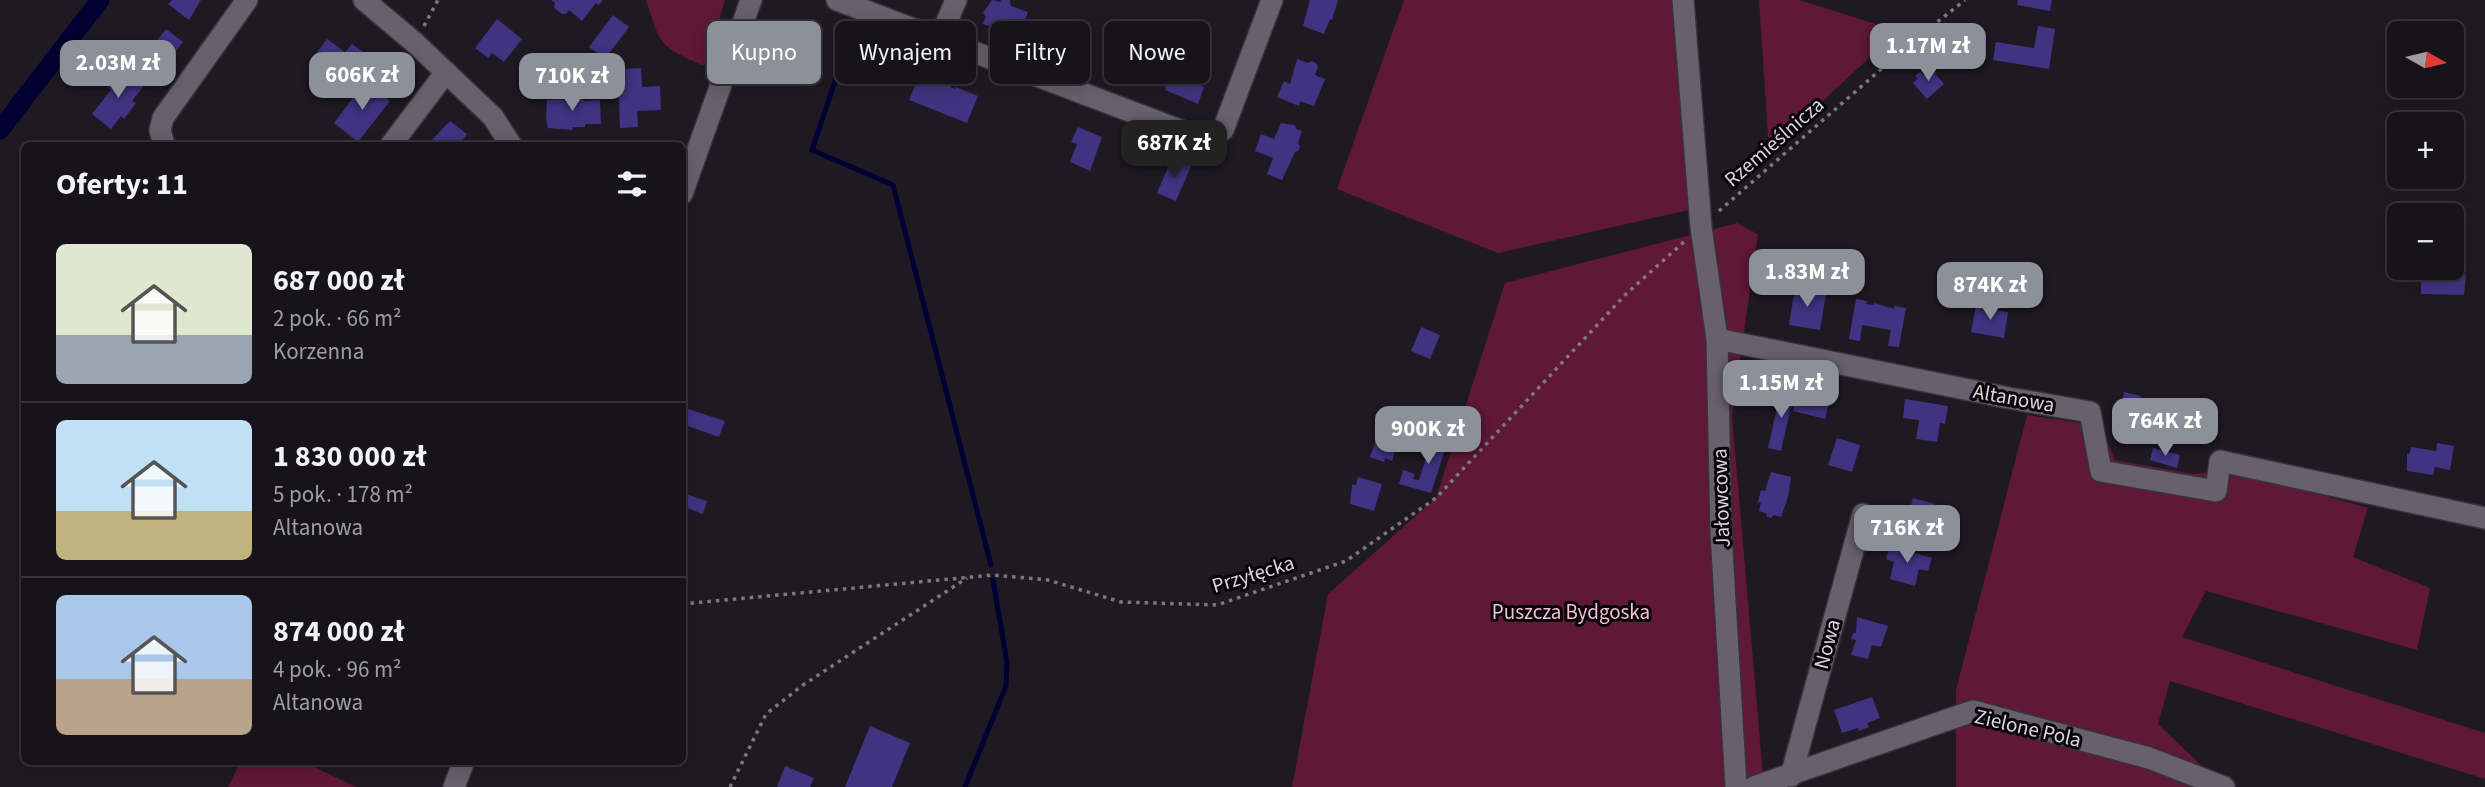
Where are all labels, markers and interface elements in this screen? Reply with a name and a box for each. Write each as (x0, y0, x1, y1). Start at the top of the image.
chip: Kupno (707, 21, 821, 84)
chip: Wynajem (835, 21, 976, 84)
chip: Filtry (990, 21, 1090, 84)
chip: Nowe (1104, 21, 1210, 84)
north arrow (2387, 21, 2464, 98)
map controls (2387, 21, 2464, 280)
pin: 1.17M zł (1856, 24, 2000, 83)
text: 1.17M zł (1886, 29, 1970, 62)
pin: 2.03M zł (46, 41, 190, 100)
text: 2.03M zł (76, 46, 160, 79)
pin: 606K zł (297, 52, 427, 112)
pin: 710K zł (507, 54, 637, 113)
text: 606K zł (325, 58, 399, 91)
text: 710K zł (535, 59, 609, 92)
street label: Rzemieślnicza (1718, 90, 1830, 194)
button: + (2387, 112, 2464, 189)
pin: 687K zł (1109, 120, 1239, 180)
text: 687K zł (1137, 126, 1211, 159)
text: Oferty: 11 (56, 163, 188, 206)
icon: filters (613, 165, 651, 203)
button: − (2387, 203, 2464, 280)
pin: 1.83M zł (1735, 250, 1879, 309)
text: 1.83M zł (1765, 255, 1849, 288)
text: 687 000 zł (273, 259, 405, 302)
pin: 874K zł (1925, 262, 2055, 322)
text: 874K zł (1953, 268, 2027, 301)
icon: home (112, 272, 196, 356)
text: 2 pok. · 66 m² (273, 302, 402, 335)
text: Korzenna (273, 335, 364, 368)
pin: 1.15M zł (1709, 360, 1853, 420)
text: 1.15M zł (1739, 366, 1823, 399)
street label: Altanowa (1971, 376, 2057, 420)
pin: 764K zł (2100, 398, 2230, 458)
text: 764K zł (2128, 404, 2202, 437)
pin: 900K zł (1363, 406, 1493, 466)
text: 900K zł (1391, 412, 1465, 445)
text: 1 830 000 zł (273, 435, 426, 478)
icon: home (112, 448, 196, 532)
street label: Jałowcowa (1704, 448, 1738, 548)
text: 5 pok. · 178 m² (273, 478, 413, 511)
pin: 716K zł (1842, 505, 1972, 565)
text: Altanowa (273, 511, 363, 544)
text: 716K zł (1870, 511, 1944, 544)
street label: Przyłęcka (1208, 547, 1298, 601)
park label: Puszcza Bydgoska (1492, 597, 1650, 627)
text: 874 000 zł (273, 610, 405, 653)
street label: Nowa (1806, 616, 1848, 672)
icon: home (112, 623, 196, 707)
text: 4 pok. · 96 m² (273, 653, 402, 686)
text: Altanowa (273, 686, 363, 719)
street label: Zielone Pola (1972, 701, 2084, 755)

